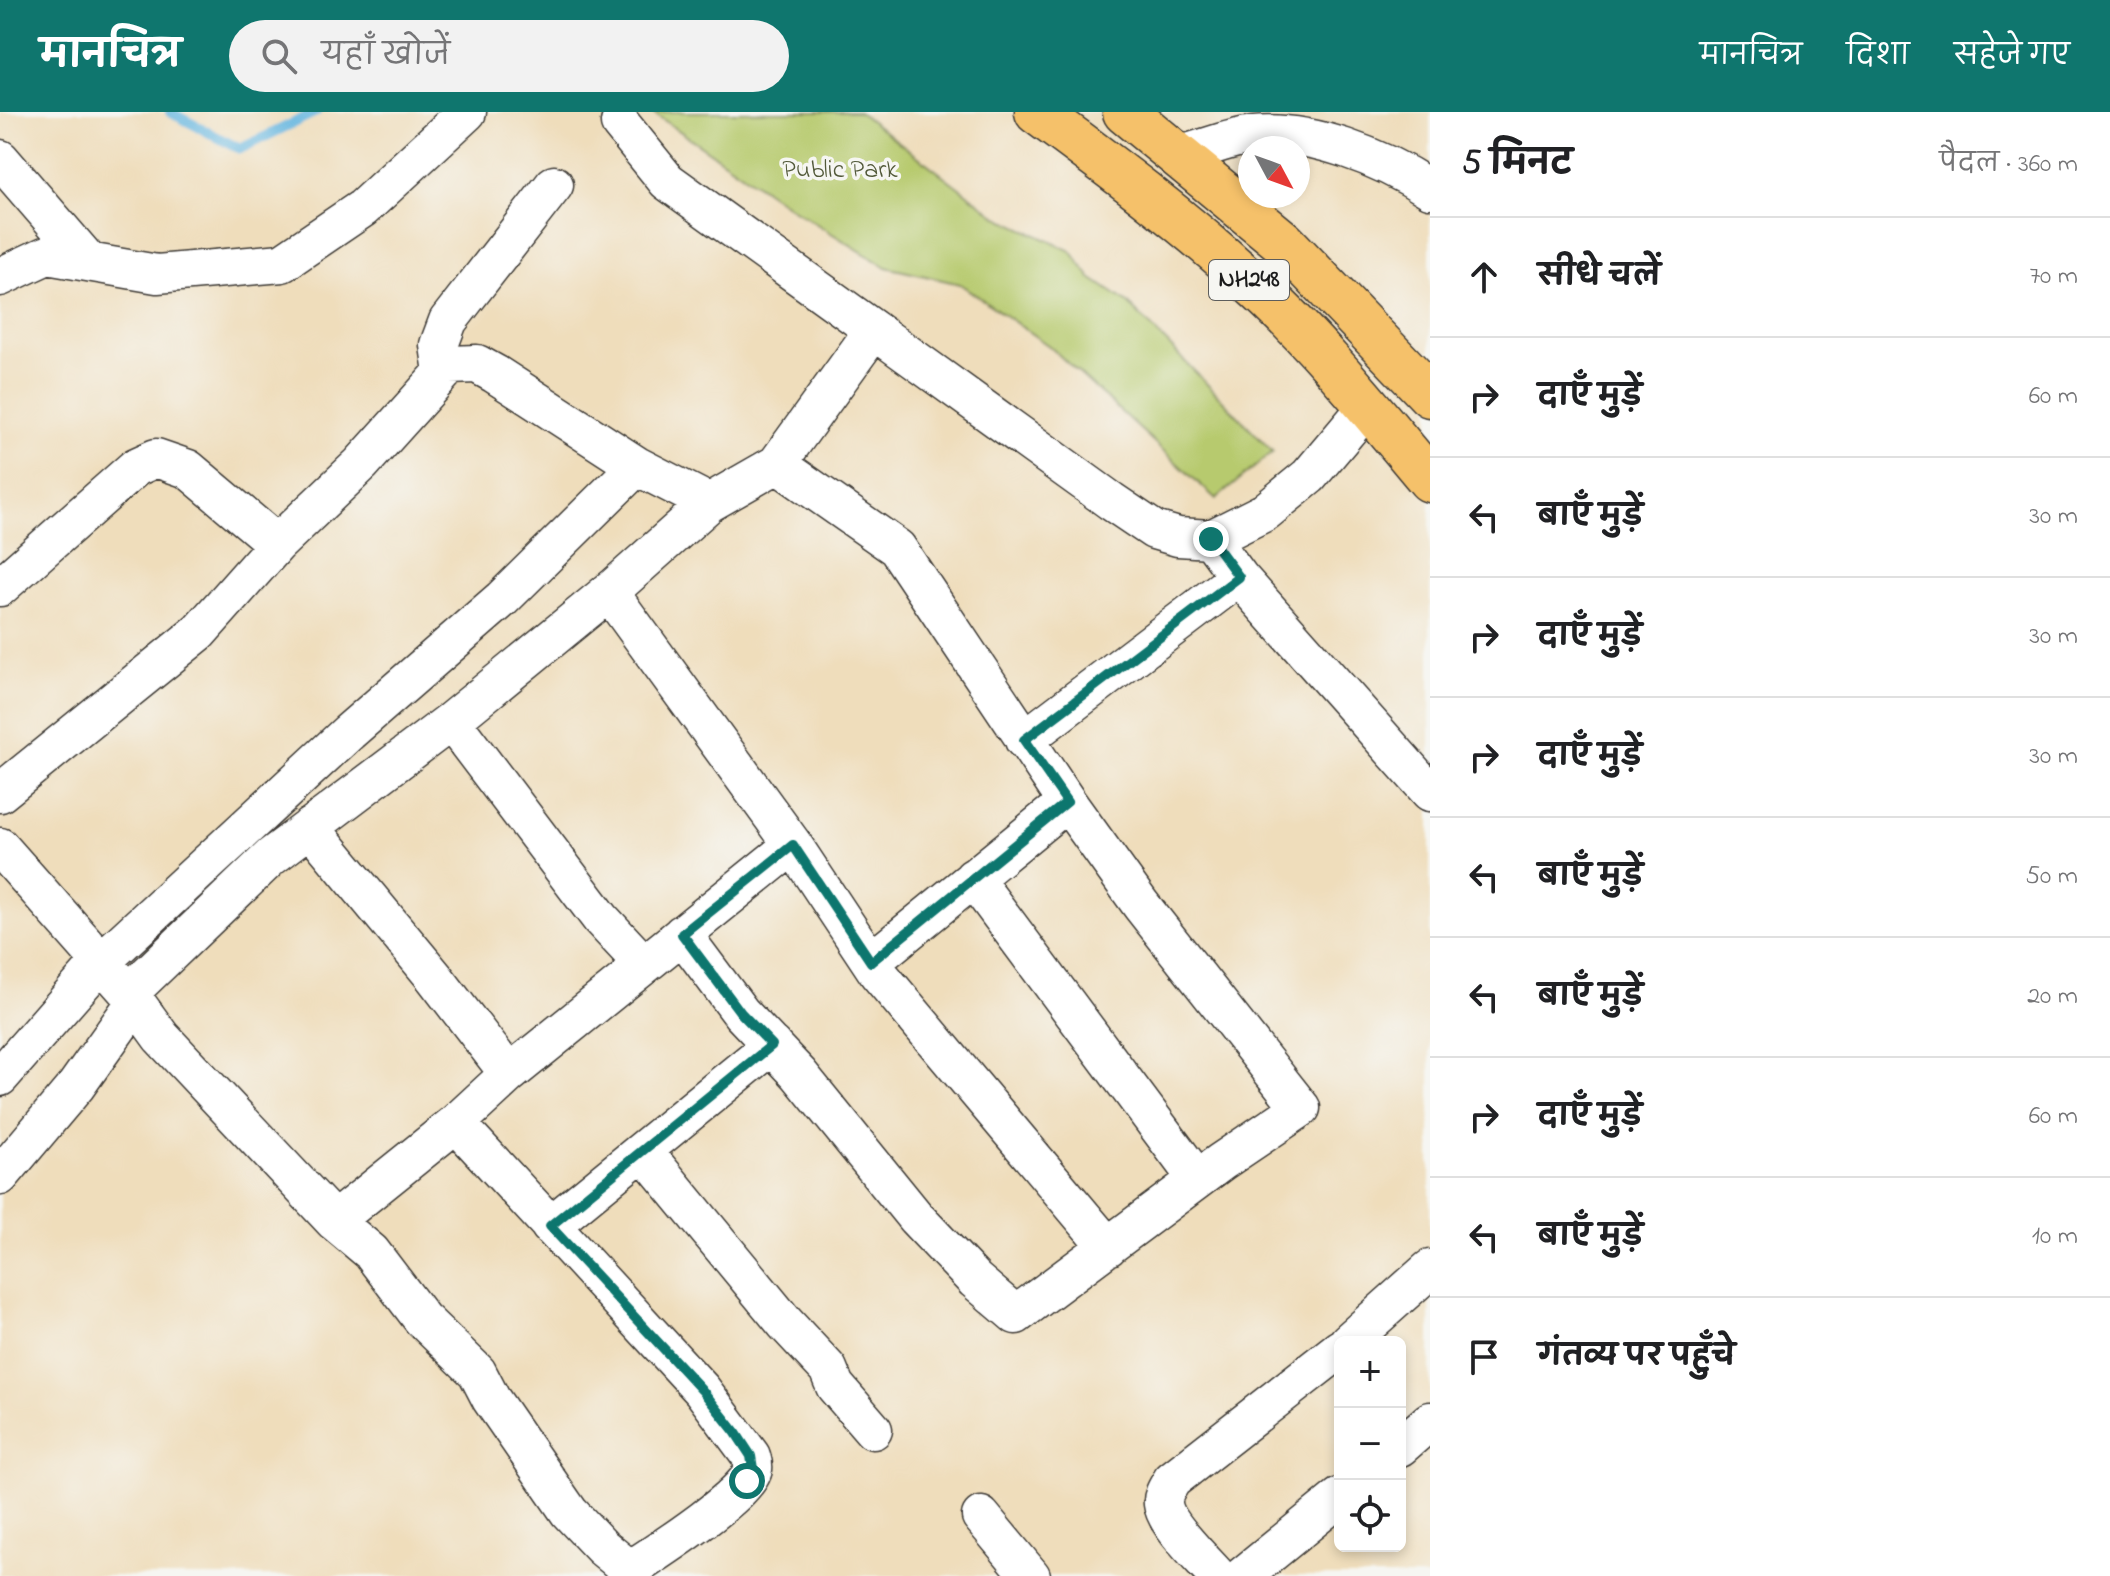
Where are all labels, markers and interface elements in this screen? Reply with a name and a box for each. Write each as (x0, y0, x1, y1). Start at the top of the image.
search box (229, 20, 789, 92)
text: मानचित्र (40, 29, 181, 85)
icon: search (257, 34, 301, 78)
text: यहाँ खोजें (321, 35, 450, 79)
text: मानचित्र (1700, 37, 1802, 78)
text: दिशा (1846, 37, 1910, 78)
text: सहेजे गए (1954, 37, 2070, 78)
north arrow (1238, 136, 1310, 208)
text: 5 मिनट (1462, 140, 1572, 190)
text: पैदल · 360 m (1939, 146, 2078, 184)
park label: Public Park (782, 152, 898, 190)
icon: ahead (1462, 255, 1506, 299)
text: सीधे चलें (1538, 256, 1661, 300)
text: 70 m (2029, 258, 2078, 296)
road number: NH248 (1209, 260, 1289, 300)
icon: right (1462, 375, 1506, 419)
text: दाएँ मुड़ें (1538, 376, 1642, 420)
text: 60 m (2029, 378, 2078, 416)
icon: left (1462, 495, 1506, 539)
text: बाएँ मुड़ें (1538, 496, 1643, 540)
text: 30 m (2029, 498, 2078, 536)
route end (1193, 521, 1229, 557)
icon: right (1462, 615, 1506, 659)
text: दाएँ मुड़ें (1538, 616, 1642, 660)
text: 30 m (2029, 618, 2078, 656)
icon: right (1462, 735, 1506, 779)
text: दाएँ मुड़ें (1538, 736, 1642, 780)
text: 30 m (2029, 738, 2078, 776)
icon: left (1462, 855, 1506, 899)
text: बाएँ मुड़ें (1538, 856, 1643, 900)
text: 50 m (2025, 858, 2078, 896)
icon: left (1462, 975, 1506, 1019)
text: बाएँ मुड़ें (1538, 976, 1643, 1020)
text: 20 m (2027, 978, 2078, 1016)
icon: right (1462, 1095, 1506, 1139)
text: दाएँ मुड़ें (1538, 1096, 1642, 1140)
text: 60 m (2029, 1098, 2078, 1136)
icon: left (1462, 1215, 1506, 1259)
text: बाएँ मुड़ें (1538, 1216, 1643, 1260)
text: 10 m (2032, 1218, 2078, 1256)
icon: arrive (1462, 1335, 1506, 1379)
map controls (1334, 1336, 1406, 1552)
button: + (1334, 1336, 1406, 1408)
text: गंतव्य पर पहुँचे (1538, 1336, 1735, 1380)
button: − (1334, 1408, 1406, 1480)
route start (729, 1463, 765, 1499)
button: locate (1334, 1480, 1406, 1552)

